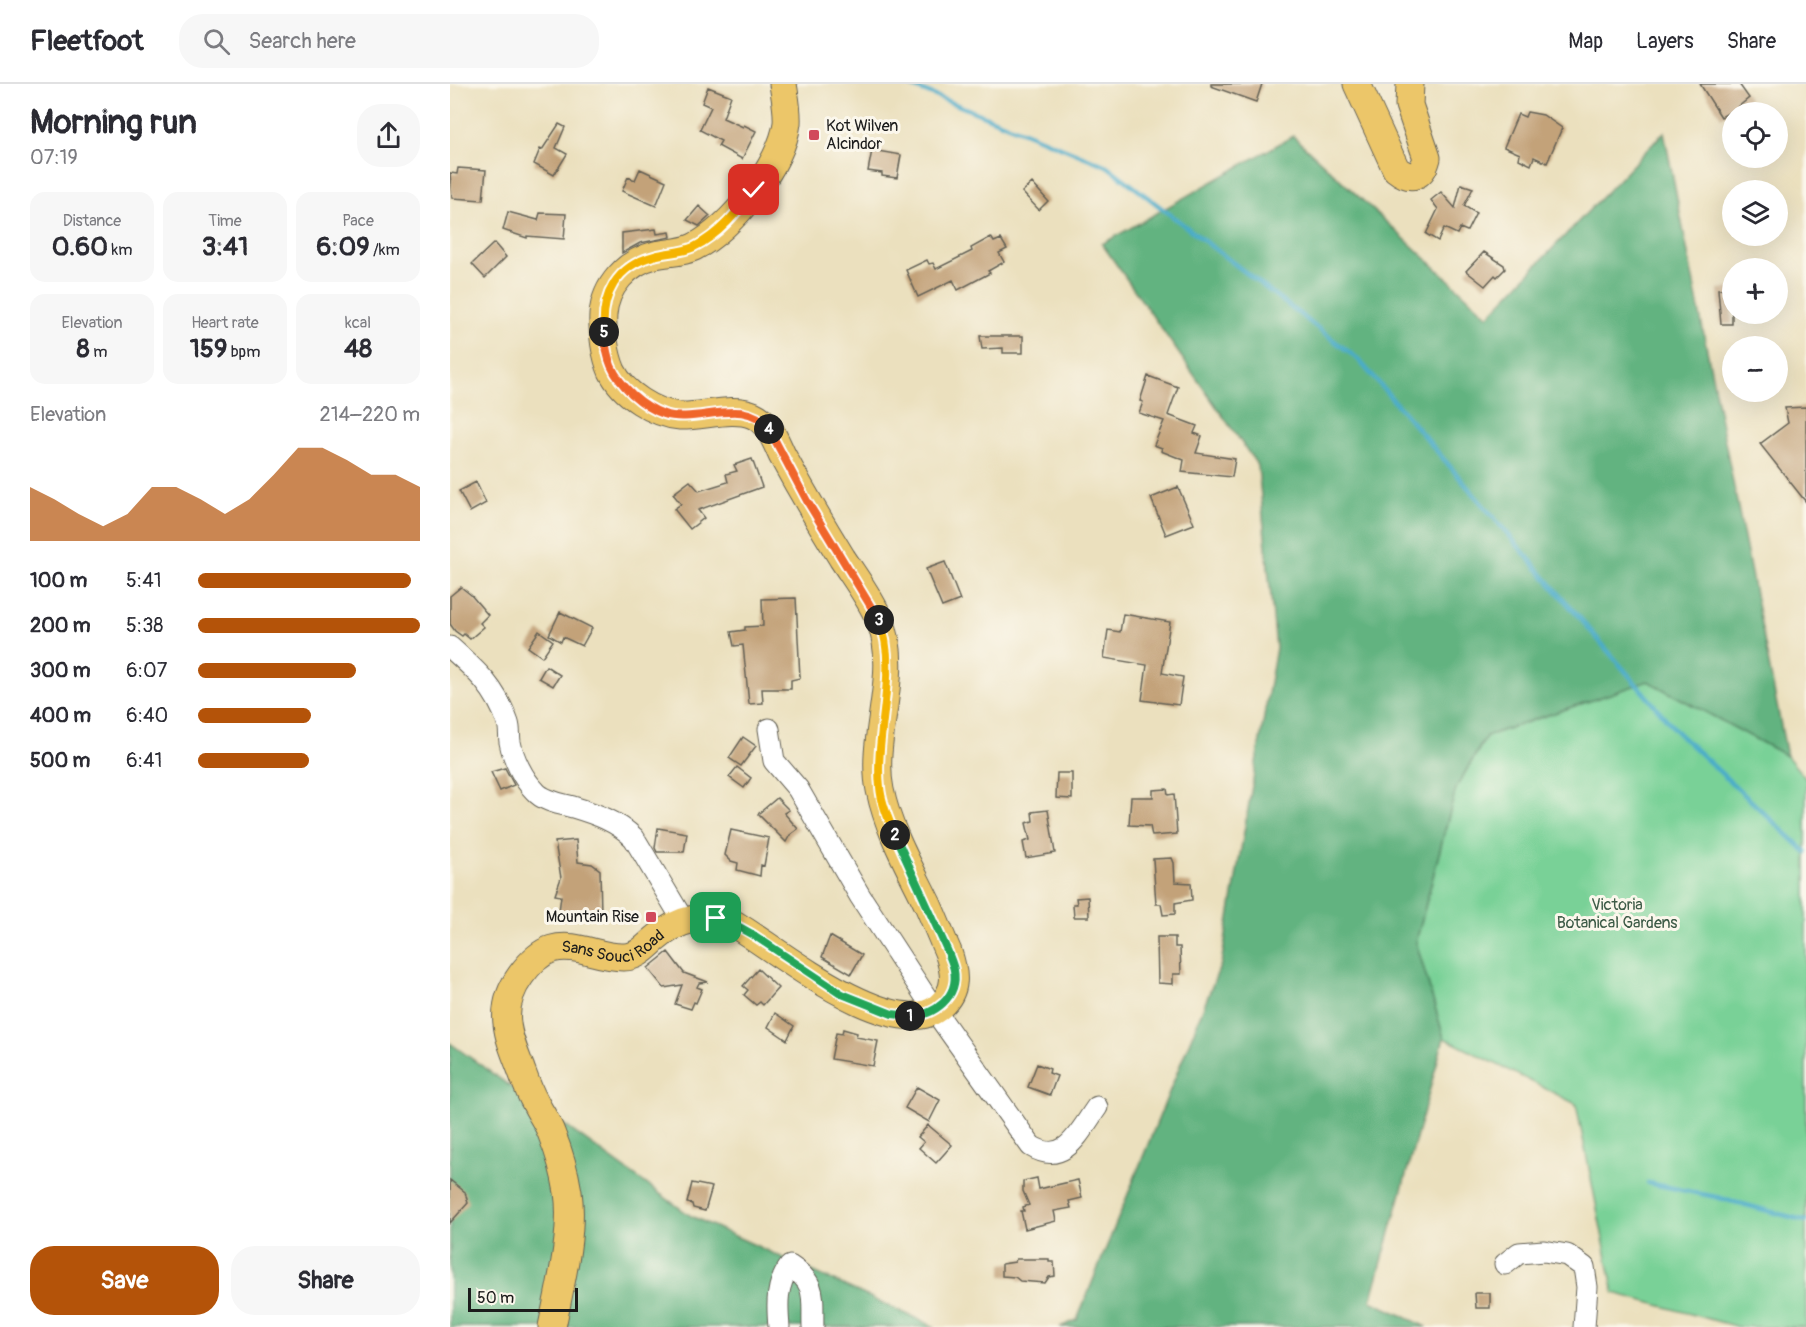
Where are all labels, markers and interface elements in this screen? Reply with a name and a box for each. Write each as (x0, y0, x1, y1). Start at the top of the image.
search box (179, 14, 599, 68)
text: Fleetfoot (30, 24, 143, 59)
icon: search (200, 25, 233, 58)
text: Search here (248, 27, 356, 55)
text: Map (1568, 28, 1603, 55)
text: Layers (1636, 28, 1694, 55)
text: Share (1727, 28, 1776, 55)
text: Morning run (30, 102, 197, 143)
map controls (1722, 102, 1788, 402)
button: locate (1722, 102, 1788, 168)
button: share (357, 104, 420, 167)
place label: Kot Wilven Alcindor (826, 116, 898, 154)
marker: Kot Wilven Alcindor (807, 128, 821, 142)
text: 07:19 (30, 145, 78, 170)
pin (728, 164, 779, 215)
icon: check (737, 173, 770, 206)
button: layers (1722, 180, 1788, 246)
text: Distance (63, 211, 121, 231)
text: Time (208, 211, 242, 231)
text: Pace (342, 211, 374, 231)
text: 0.60 (52, 231, 108, 263)
text: 3:41 (202, 231, 248, 263)
text: 6:09 (316, 231, 370, 263)
text: km (108, 240, 132, 260)
text: /km (370, 240, 400, 260)
button: + (1722, 258, 1788, 324)
text: Elevation (62, 313, 122, 333)
text: Heart rate (191, 313, 259, 333)
text: kcal (345, 313, 371, 333)
pin: 5 (589, 317, 619, 347)
text: 5 (600, 322, 608, 342)
text: 8 (77, 333, 90, 365)
text: 159 (190, 333, 227, 365)
text: 48 (344, 333, 372, 365)
button: − (1722, 336, 1788, 402)
text: m (90, 342, 107, 362)
text: bpm (227, 342, 260, 362)
text: Elevation (30, 402, 106, 427)
text: 214–220 m (320, 402, 420, 427)
pin: 4 (754, 414, 784, 444)
text: 4 (764, 419, 774, 439)
text: 100 m (30, 568, 87, 593)
text: 5:41 (126, 568, 162, 593)
pin: 3 (864, 605, 894, 635)
text: 3 (875, 610, 883, 630)
text: 200 m (30, 613, 91, 638)
text: 5:38 (126, 613, 163, 638)
text: 300 m (30, 658, 91, 683)
text: 6:07 (126, 658, 167, 683)
text: 400 m (30, 703, 91, 728)
text: 6:40 (126, 703, 168, 728)
text: 500 m (30, 748, 90, 773)
text: 6:41 (126, 748, 162, 773)
pin: 2 (880, 820, 910, 850)
text: 2 (891, 825, 899, 845)
pin (690, 892, 741, 943)
park label: Victoria Botanical Gardens (1557, 895, 1677, 933)
icon: arrive (699, 901, 732, 934)
place label: Mountain Rise (546, 907, 639, 927)
marker: Mountain Rise (644, 910, 658, 924)
street label: Sans Souci Road (561, 925, 669, 967)
pin: 1 (895, 1001, 925, 1031)
text: 1 (907, 1006, 913, 1026)
button: Save (30, 1246, 219, 1315)
button: Share (231, 1246, 420, 1315)
scale bar (468, 1285, 578, 1312)
text: 50 m (477, 1288, 514, 1308)

